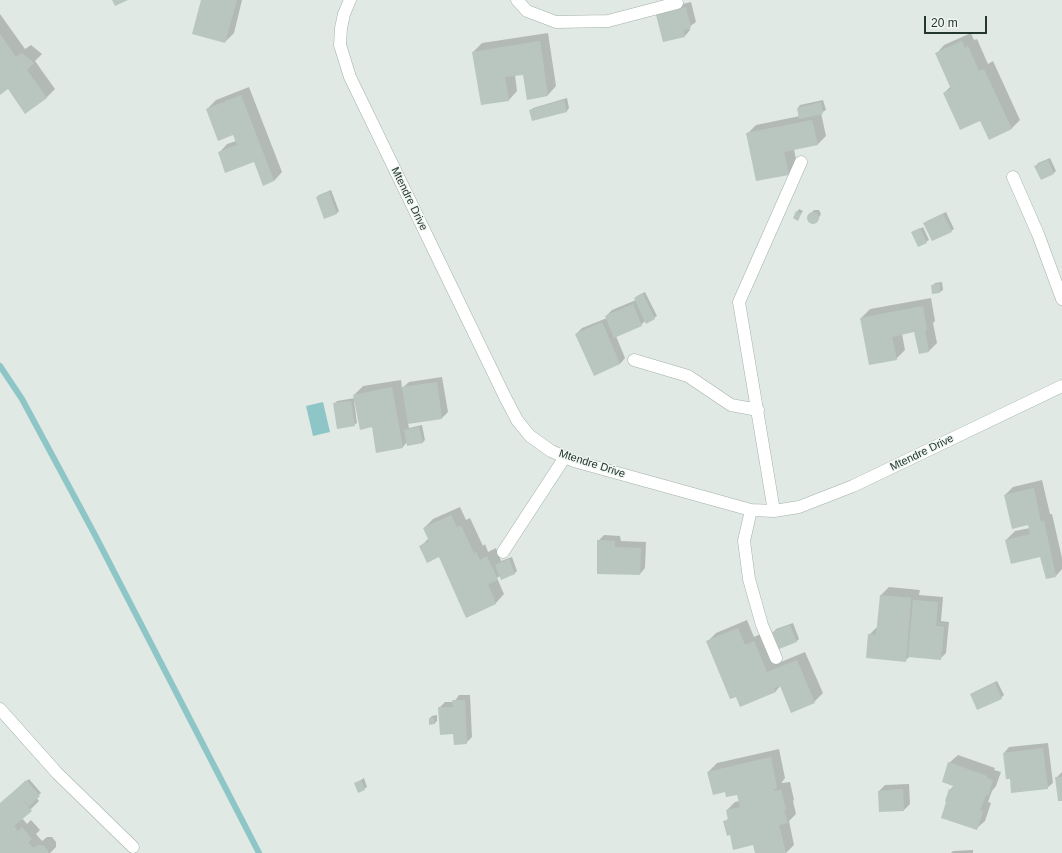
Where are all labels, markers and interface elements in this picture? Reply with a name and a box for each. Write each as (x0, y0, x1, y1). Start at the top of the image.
scale bar (926, 8, 989, 34)
text: 20 m (931, 16, 958, 30)
street label: Mtendre Drive (388, 165, 430, 233)
street label: Mtendre Drive (888, 432, 956, 474)
street label: Mtendre Drive (557, 447, 627, 481)

